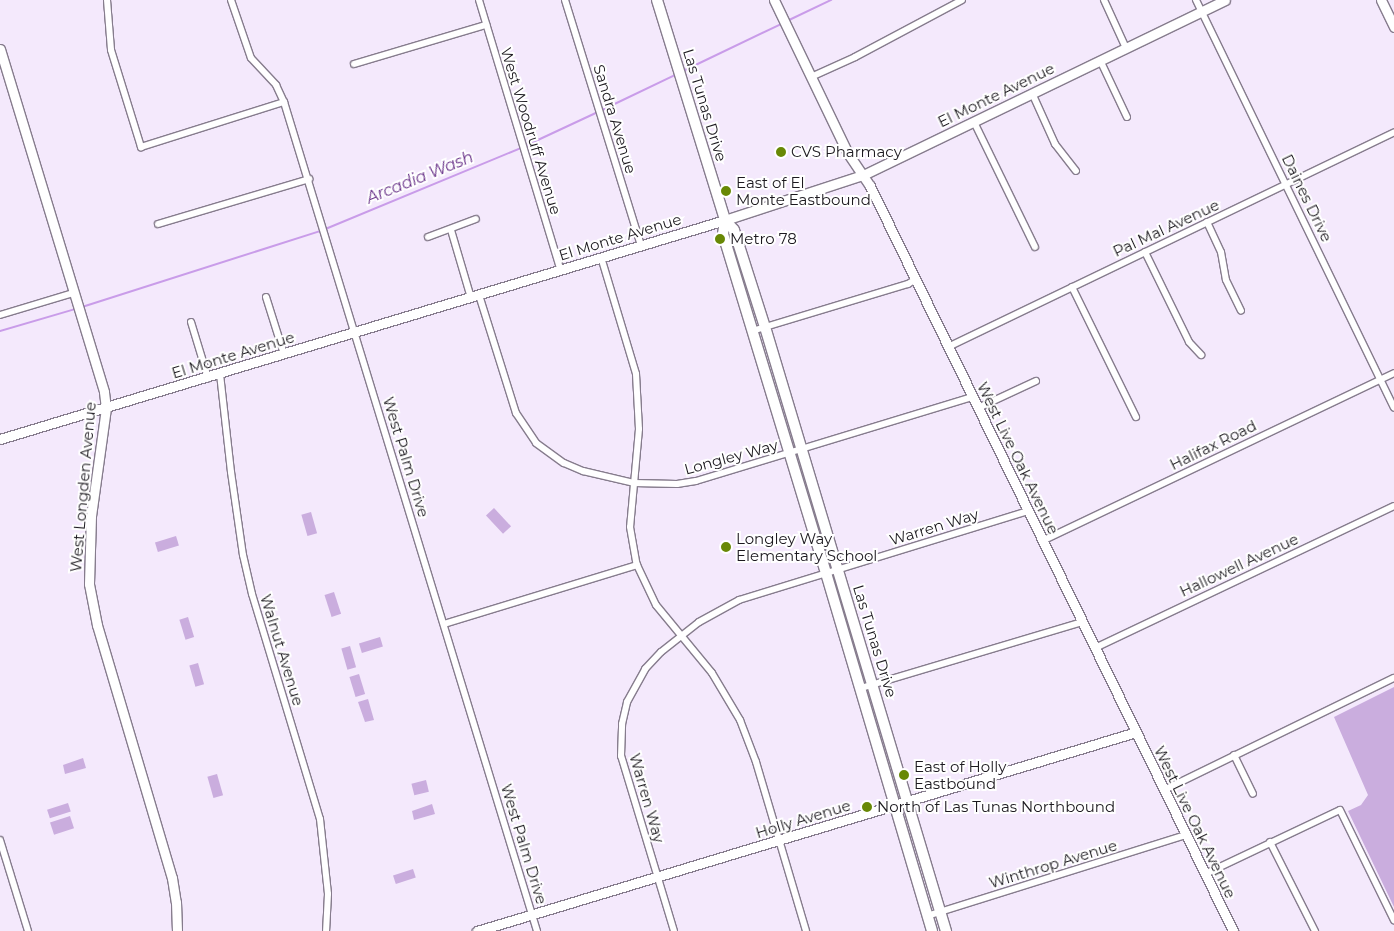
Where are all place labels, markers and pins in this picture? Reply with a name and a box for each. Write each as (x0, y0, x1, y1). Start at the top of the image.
place label: CVS Pharmacy (791, 143, 902, 161)
marker: CVS Pharmacy (775, 146, 787, 158)
place label: East of El Monte Eastbound (736, 173, 871, 208)
marker: East of El Monte Eastbound (720, 185, 732, 197)
place label: Metro 78 (730, 230, 797, 248)
marker: Metro 78 (714, 233, 726, 245)
place label: Longley Way Elementary School (736, 529, 877, 564)
marker: Longley Way Elementary School (720, 541, 732, 553)
place label: East of Holly Eastbound (914, 757, 1006, 792)
marker: East of Holly Eastbound (898, 769, 910, 781)
place label: North of Las Tunas Northbound (877, 798, 1115, 816)
marker: North of Las Tunas Northbound (861, 801, 873, 813)

